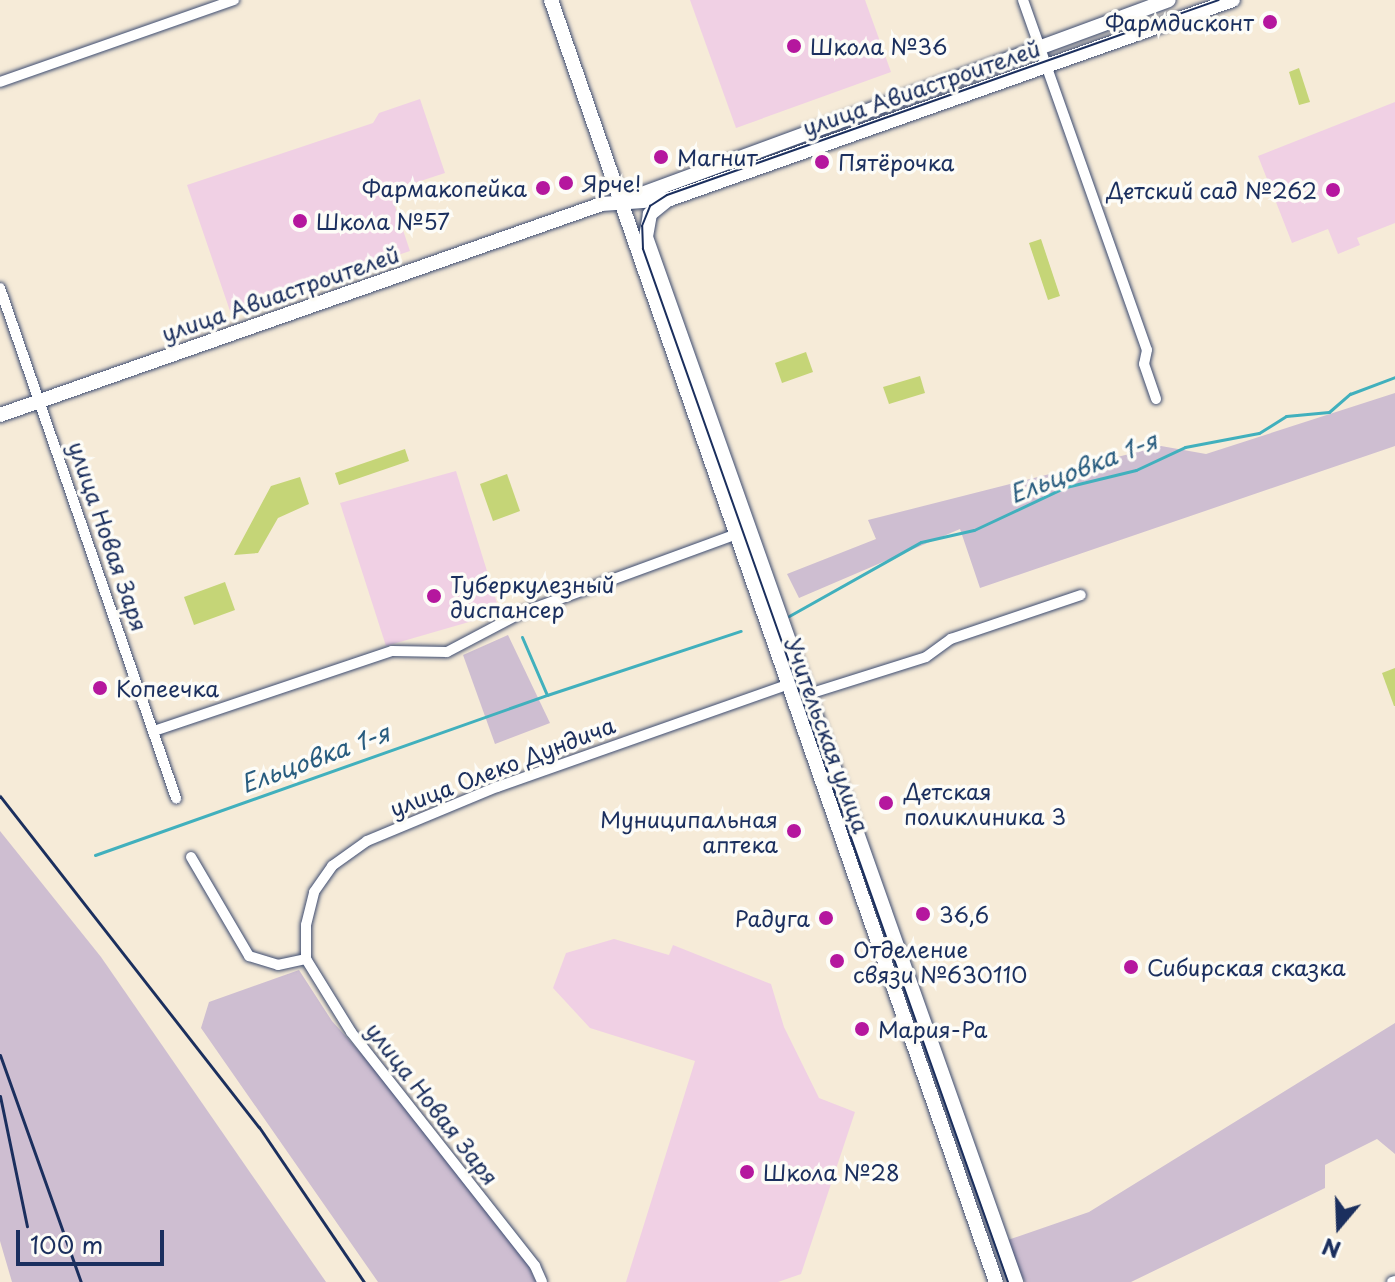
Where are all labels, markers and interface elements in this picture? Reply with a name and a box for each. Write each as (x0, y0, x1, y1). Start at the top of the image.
place label: Фармдисконт (1105, 9, 1254, 35)
marker: Фармдисконт (1261, 13, 1279, 31)
place label: Школа №36 (810, 33, 948, 59)
street label: улица Авиастроителей (799, 34, 1043, 140)
marker: Школа №36 (785, 37, 803, 55)
place label: Магнит (677, 144, 757, 170)
marker: Магнит (652, 148, 670, 166)
place label: Пятёрочка (838, 149, 954, 175)
marker: Пятёрочка (813, 153, 831, 171)
place label: Ярче! (582, 170, 641, 196)
marker: Ярче! (557, 174, 575, 192)
place label: Фармакопейка (362, 175, 527, 201)
place label: Детский сад №262 (1105, 177, 1317, 203)
marker: Фармакопейка (534, 179, 552, 197)
marker: Детский сад №262 (1324, 181, 1342, 199)
place label: Школа №57 (316, 208, 450, 234)
marker: Школа №57 (291, 212, 309, 230)
street label: улица Авиастроителей (158, 240, 402, 346)
water label: Ельцовка 1-я (1005, 426, 1161, 508)
street label: улица Новая Заря (64, 437, 154, 635)
place label: Туберкулезный диспансер (450, 570, 615, 622)
marker: Туберкулезный диспансер (425, 587, 443, 605)
street label: Учительская улица (780, 633, 876, 837)
place label: Копеечка (116, 675, 219, 701)
marker: Копеечка (91, 679, 109, 697)
street label: улица Олеко Дундича (385, 710, 619, 822)
water label: Ельцовка 1-я (237, 718, 393, 798)
place label: Детская поликлиника 3 (904, 777, 1066, 828)
marker: Детская поликлиника 3 (875, 792, 897, 814)
place label: Муниципальная аптека (600, 805, 778, 856)
marker: Муниципальная аптека (785, 822, 803, 840)
place label: 36,6 (939, 901, 989, 927)
place label: Радуга (735, 905, 810, 931)
marker: 36,6 (914, 905, 932, 923)
marker: Радуга (817, 909, 835, 927)
place label: Отделение связи №630110 (853, 935, 1028, 986)
marker: Отделение связи №630110 (828, 952, 846, 970)
place label: Сибирская сказка (1147, 954, 1345, 980)
marker: Сибирская сказка (1122, 958, 1140, 976)
street label: улица Новая Заря (361, 1016, 505, 1190)
place label: Мария-Ра (878, 1016, 987, 1042)
marker: Мария-Ра (853, 1020, 871, 1038)
place label: Школа №28 (763, 1159, 900, 1185)
marker: Школа №28 (738, 1163, 756, 1181)
north arrow (1299, 1186, 1379, 1266)
scale bar (20, 1214, 168, 1264)
text: 100 m (30, 1226, 103, 1262)
text: N (1317, 1231, 1345, 1268)

